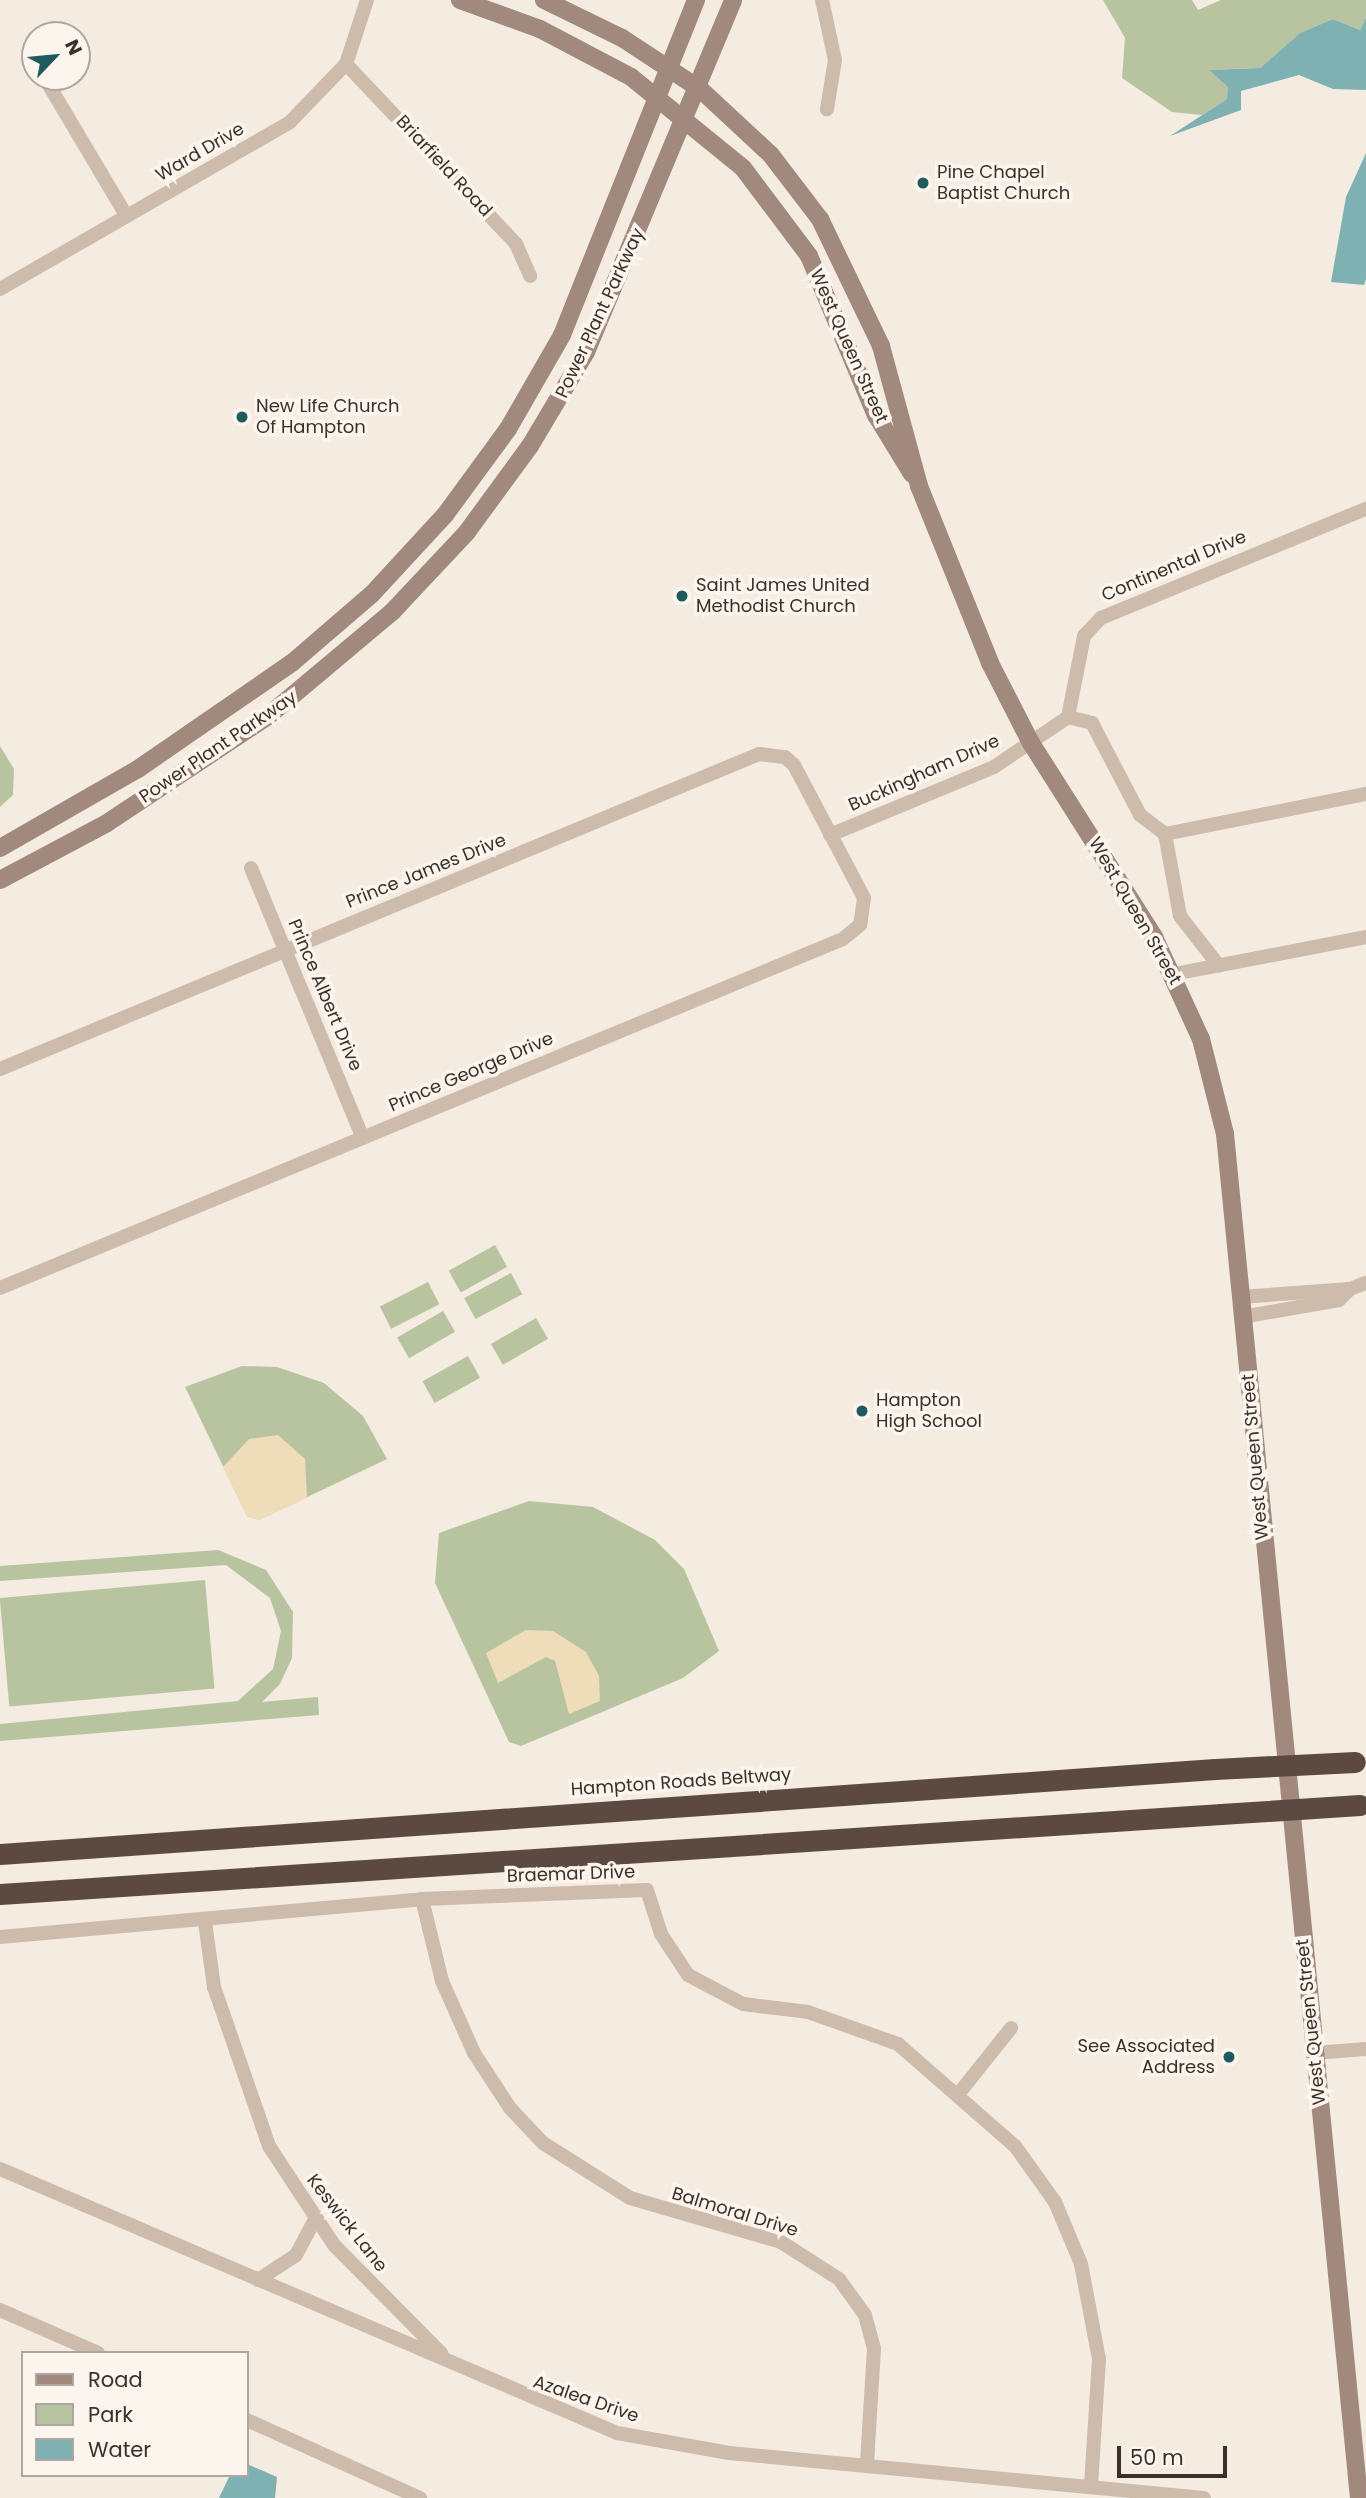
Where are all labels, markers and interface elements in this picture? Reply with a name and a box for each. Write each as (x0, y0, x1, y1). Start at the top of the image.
north arrow (21, 21, 91, 91)
text: N (58, 35, 89, 60)
street label: Briarfield Road (392, 111, 496, 221)
street label: Ward Drive (152, 118, 248, 186)
place label: Pine Chapel Baptist Church (937, 162, 1070, 204)
marker: Pine Chapel Baptist Church (915, 175, 931, 191)
street label: Power Plant Parkway (551, 225, 649, 401)
street label: West Queen Street (805, 266, 893, 426)
place label: New Life Church Of Hampton (256, 396, 400, 438)
marker: New Life Church Of Hampton (234, 409, 250, 425)
street label: Continental Drive (1098, 526, 1250, 606)
place label: Saint James United Methodist Church (696, 575, 870, 618)
marker: Saint James United Methodist Church (674, 588, 690, 604)
street label: Power Plant Parkway (135, 686, 301, 808)
street label: Buckingham Drive (845, 730, 1003, 816)
street label: Prince James Drive (343, 829, 509, 913)
street label: West Queen Street (1084, 833, 1186, 989)
street label: Prince Albert Drive (283, 916, 367, 1074)
street label: Prince George Drive (385, 1028, 557, 1116)
street label: West Queen Street (1237, 1373, 1273, 1541)
place label: Hampton High School (876, 1390, 982, 1432)
marker: Hampton High School (854, 1403, 870, 1419)
street label: Hampton Roads Beltway (570, 1764, 792, 1800)
street label: Braemar Drive (506, 1861, 636, 1887)
street label: West Queen Street (1292, 1938, 1330, 2106)
place label: See Associated Address (1077, 2036, 1215, 2078)
marker: See Associated Address (1221, 2049, 1237, 2065)
street label: Keswick Lane (302, 2170, 392, 2276)
street label: Balmoral Drive (669, 2183, 801, 2241)
legend (21, 2351, 248, 2477)
text: Road (88, 2365, 143, 2394)
street label: Azalea Drive (530, 2371, 642, 2427)
text: Park (88, 2400, 133, 2429)
scale bar (1121, 2432, 1231, 2476)
text: Water (88, 2435, 151, 2464)
text: 50 m (1130, 2443, 1184, 2472)

